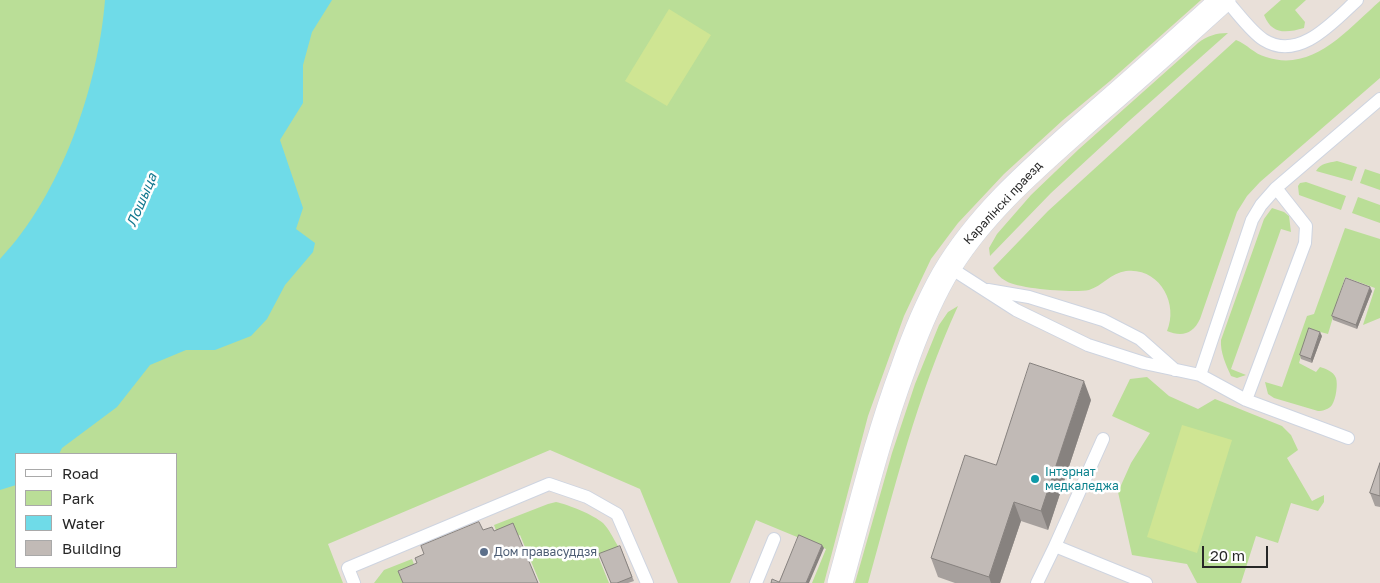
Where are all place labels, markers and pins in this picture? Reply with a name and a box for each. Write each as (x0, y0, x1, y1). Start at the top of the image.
place label: Інтэрнат медкаледжа (1045, 465, 1119, 493)
marker: Інтэрнат медкаледжа (1029, 473, 1041, 485)
place label: Дом правасуддзя (494, 545, 597, 559)
marker: Дом правасуддзя (478, 546, 490, 558)

